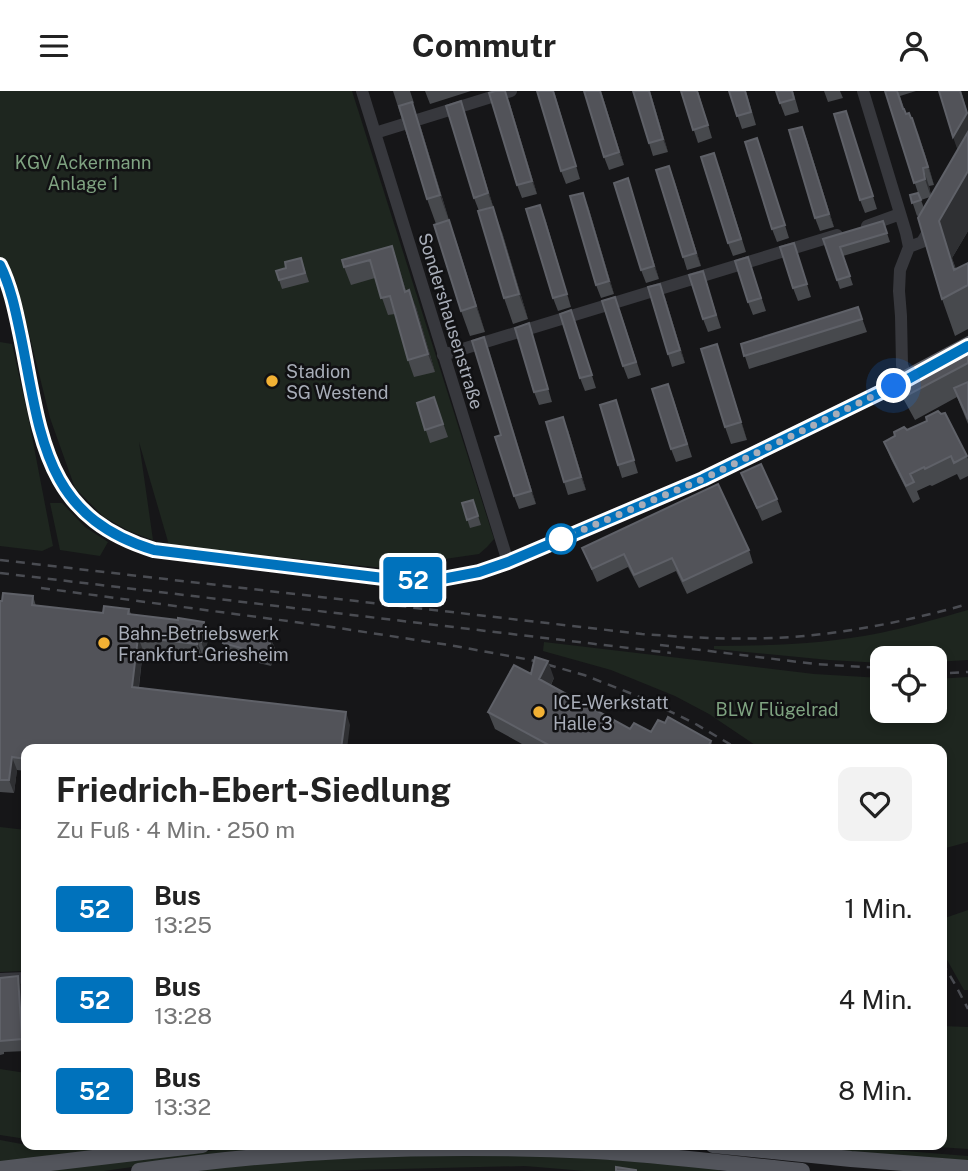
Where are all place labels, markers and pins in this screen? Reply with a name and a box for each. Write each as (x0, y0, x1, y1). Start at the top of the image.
place label: Stadion SG Westend (286, 361, 388, 403)
marker: Stadion SG Westend (264, 373, 280, 389)
unlabelled marker (546, 524, 576, 554)
place label: Bahn-Betriebswerk Frankfurt-Griesheim (118, 623, 289, 665)
marker: Bahn-Betriebswerk Frankfurt-Griesheim (96, 635, 112, 651)
place label: ICE-Werkstatt Halle 3 (553, 692, 669, 734)
marker: ICE-Werkstatt Halle 3 (531, 704, 547, 720)

